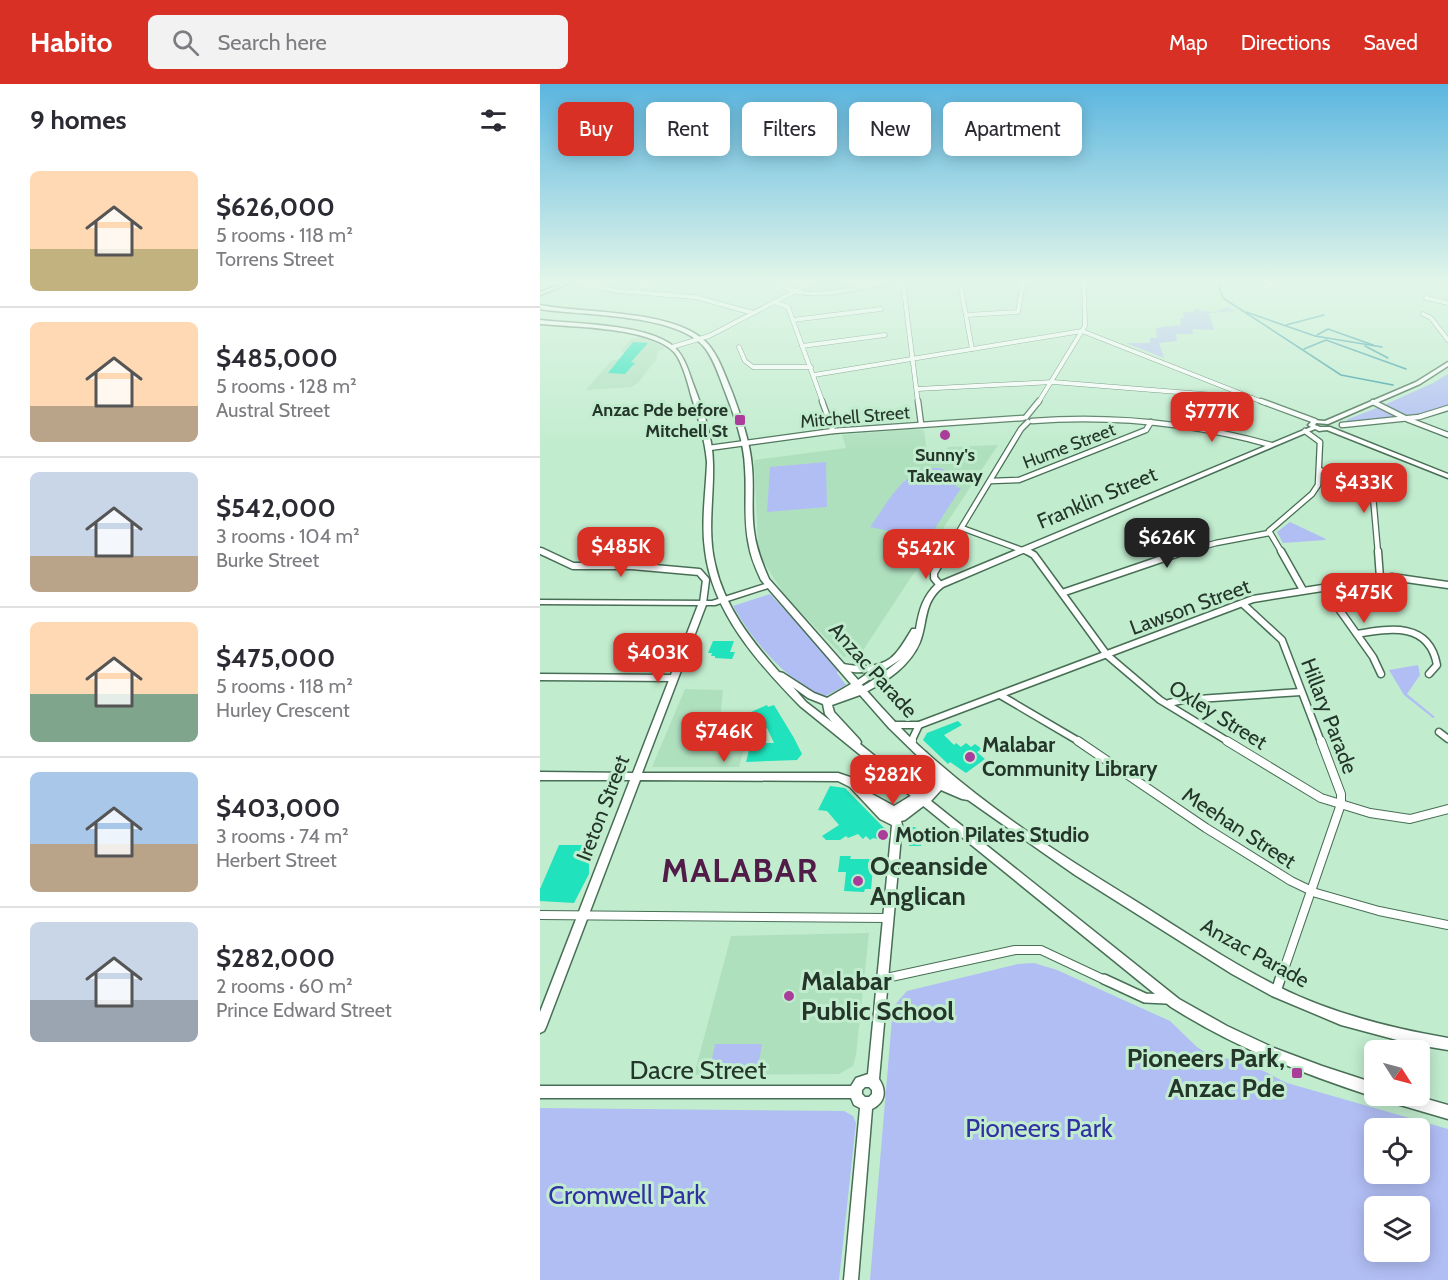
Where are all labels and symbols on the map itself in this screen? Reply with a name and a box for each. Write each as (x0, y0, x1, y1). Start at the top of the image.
pin: $777K (1170, 392, 1254, 443)
place label: Anzac Pde before Mitchell St (592, 399, 728, 442)
street label: Mitchell Street (799, 401, 911, 433)
marker: Anzac Pde before Mitchell St (733, 413, 747, 427)
street label: Hume Street (1020, 418, 1118, 474)
marker: Sunny's Takeaway (938, 428, 952, 442)
place label: Sunny's Takeaway (907, 444, 983, 487)
street label: Franklin Street (1033, 461, 1160, 534)
pin: $433K (1322, 463, 1406, 514)
pin: $626K (1125, 518, 1209, 569)
pin: $485K (579, 527, 663, 578)
pin: $542K (884, 529, 968, 580)
street label: Lawson Street (1126, 573, 1253, 640)
pin: $475K (1322, 573, 1406, 624)
street label: Anzac Parade (824, 617, 923, 723)
pin: $403K (616, 633, 700, 684)
street label: Hillary Parade (1296, 654, 1363, 777)
street label: Oxley Street (1165, 675, 1272, 755)
pin: $746K (682, 712, 766, 763)
place label: Malabar Community Library (982, 732, 1158, 781)
marker: Malabar Community Library (963, 750, 977, 764)
street label: Ireton Street (571, 751, 634, 864)
pin: $282K (851, 755, 935, 806)
street label: Meehan Street (1178, 782, 1301, 874)
place label: Motion Pilates Studio (895, 822, 1089, 847)
marker: Motion Pilates Studio (876, 828, 890, 842)
district label: MALABAR (661, 850, 819, 890)
place label: Oceanside Anglican (870, 850, 988, 912)
marker: Oceanside Anglican (851, 874, 865, 888)
street label: Anzac Parade (1197, 913, 1314, 993)
place label: Malabar Public School (801, 965, 954, 1027)
marker: Malabar Public School (782, 989, 796, 1003)
north arrow (1364, 1040, 1430, 1106)
place label: Pioneers Park, Anzac Pde (1127, 1042, 1285, 1104)
street label: Dacre Street (630, 1054, 767, 1086)
marker: Pioneers Park, Anzac Pde (1290, 1066, 1304, 1080)
park label: Pioneers Park (965, 1112, 1113, 1144)
park label: Cromwell Park (548, 1179, 706, 1211)

